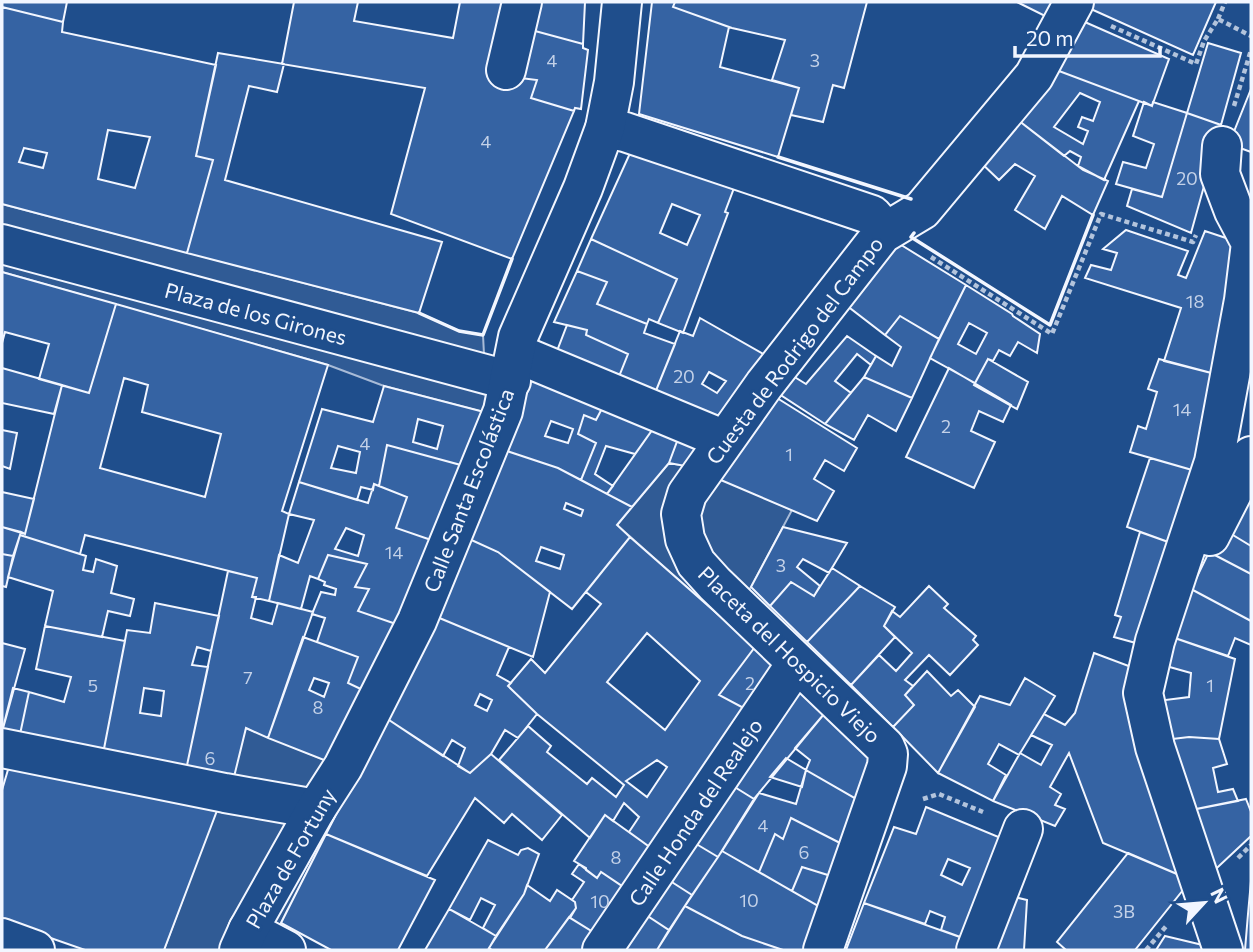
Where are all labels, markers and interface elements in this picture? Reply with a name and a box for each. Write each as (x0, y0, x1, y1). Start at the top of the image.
scale bar (1015, 14, 1160, 58)
text: 20 m (1026, 25, 1074, 50)
house number: 4 (547, 49, 558, 71)
house number: 3 (810, 49, 820, 71)
house number: 4 (481, 130, 492, 152)
house number: 20 (1176, 167, 1198, 189)
street label: Cuesta de Rodrigo del Campo (700, 231, 888, 469)
street label: Plaza de los Girones (162, 277, 350, 349)
house number: 18 (1186, 290, 1204, 312)
house number: 20 (673, 365, 695, 387)
street label: Calle Santa Escolástica (418, 385, 518, 595)
house number: 14 (1173, 398, 1191, 420)
house number: 2 (941, 415, 951, 437)
house number: 4 (360, 432, 371, 454)
house number: 1 (785, 443, 793, 465)
house number: 14 (385, 541, 403, 563)
house number: 3 (776, 554, 786, 576)
street label: Placeta del Hospicio Viejo (694, 560, 886, 748)
house number: 7 (243, 666, 253, 688)
house number: 2 (745, 672, 755, 694)
house number: 5 (88, 674, 98, 696)
house number: 1 (1206, 674, 1214, 696)
house number: 8 (313, 696, 324, 718)
street label: Calle Honda del Realejo (623, 713, 767, 911)
house number: 6 (205, 747, 215, 769)
street label: Plaza de Fortuny (240, 783, 340, 933)
house number: 4 (758, 814, 769, 836)
house number: 6 (799, 841, 809, 863)
house number: 8 (611, 846, 622, 868)
north arrow (1169, 868, 1239, 938)
text: N (1206, 884, 1233, 907)
house number: 10 (739, 889, 759, 911)
house number: 10 (590, 890, 610, 912)
house number: 3B (1113, 900, 1135, 922)

